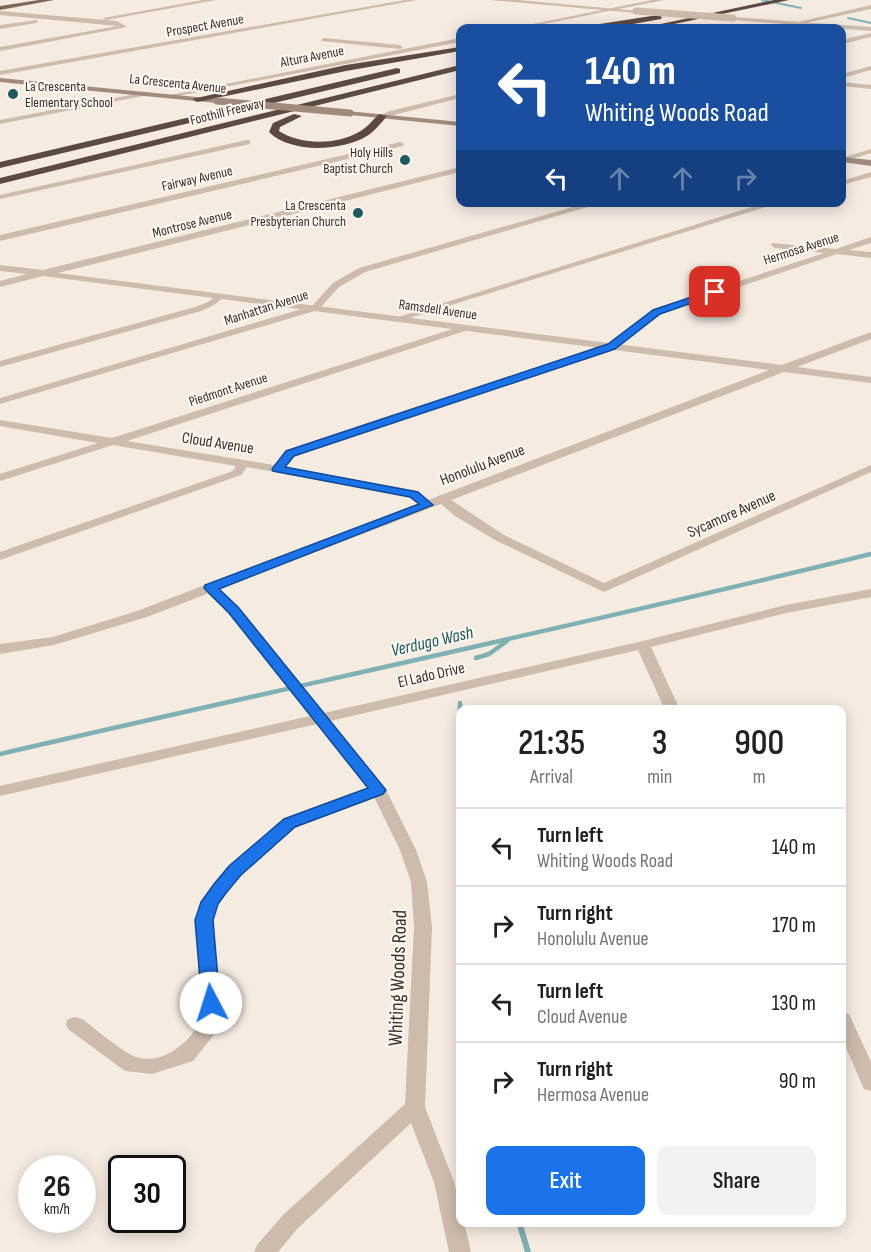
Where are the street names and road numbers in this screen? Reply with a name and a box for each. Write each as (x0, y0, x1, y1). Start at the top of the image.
street label: Prospect Avenue (165, 10, 245, 41)
street label: Altura Avenue (278, 42, 345, 71)
street label: La Crescenta Avenue (129, 70, 227, 97)
street label: Foothill Freeway (188, 94, 266, 129)
street label: Fairway Avenue (160, 162, 234, 195)
street label: Montrose Avenue (151, 205, 234, 242)
street label: Hermosa Avenue (761, 228, 841, 269)
street label: Manhattan Avenue (222, 286, 310, 329)
street label: Ramsdell Avenue (398, 296, 478, 323)
street label: Piedmont Avenue (187, 369, 270, 410)
street label: Cloud Avenue (181, 428, 255, 459)
street label: Honolulu Avenue (437, 441, 528, 490)
street label: Sycamore Avenue (685, 486, 779, 542)
street label: El Lado Drive (396, 659, 467, 692)
street label: Whiting Woods Road (384, 910, 412, 1046)

